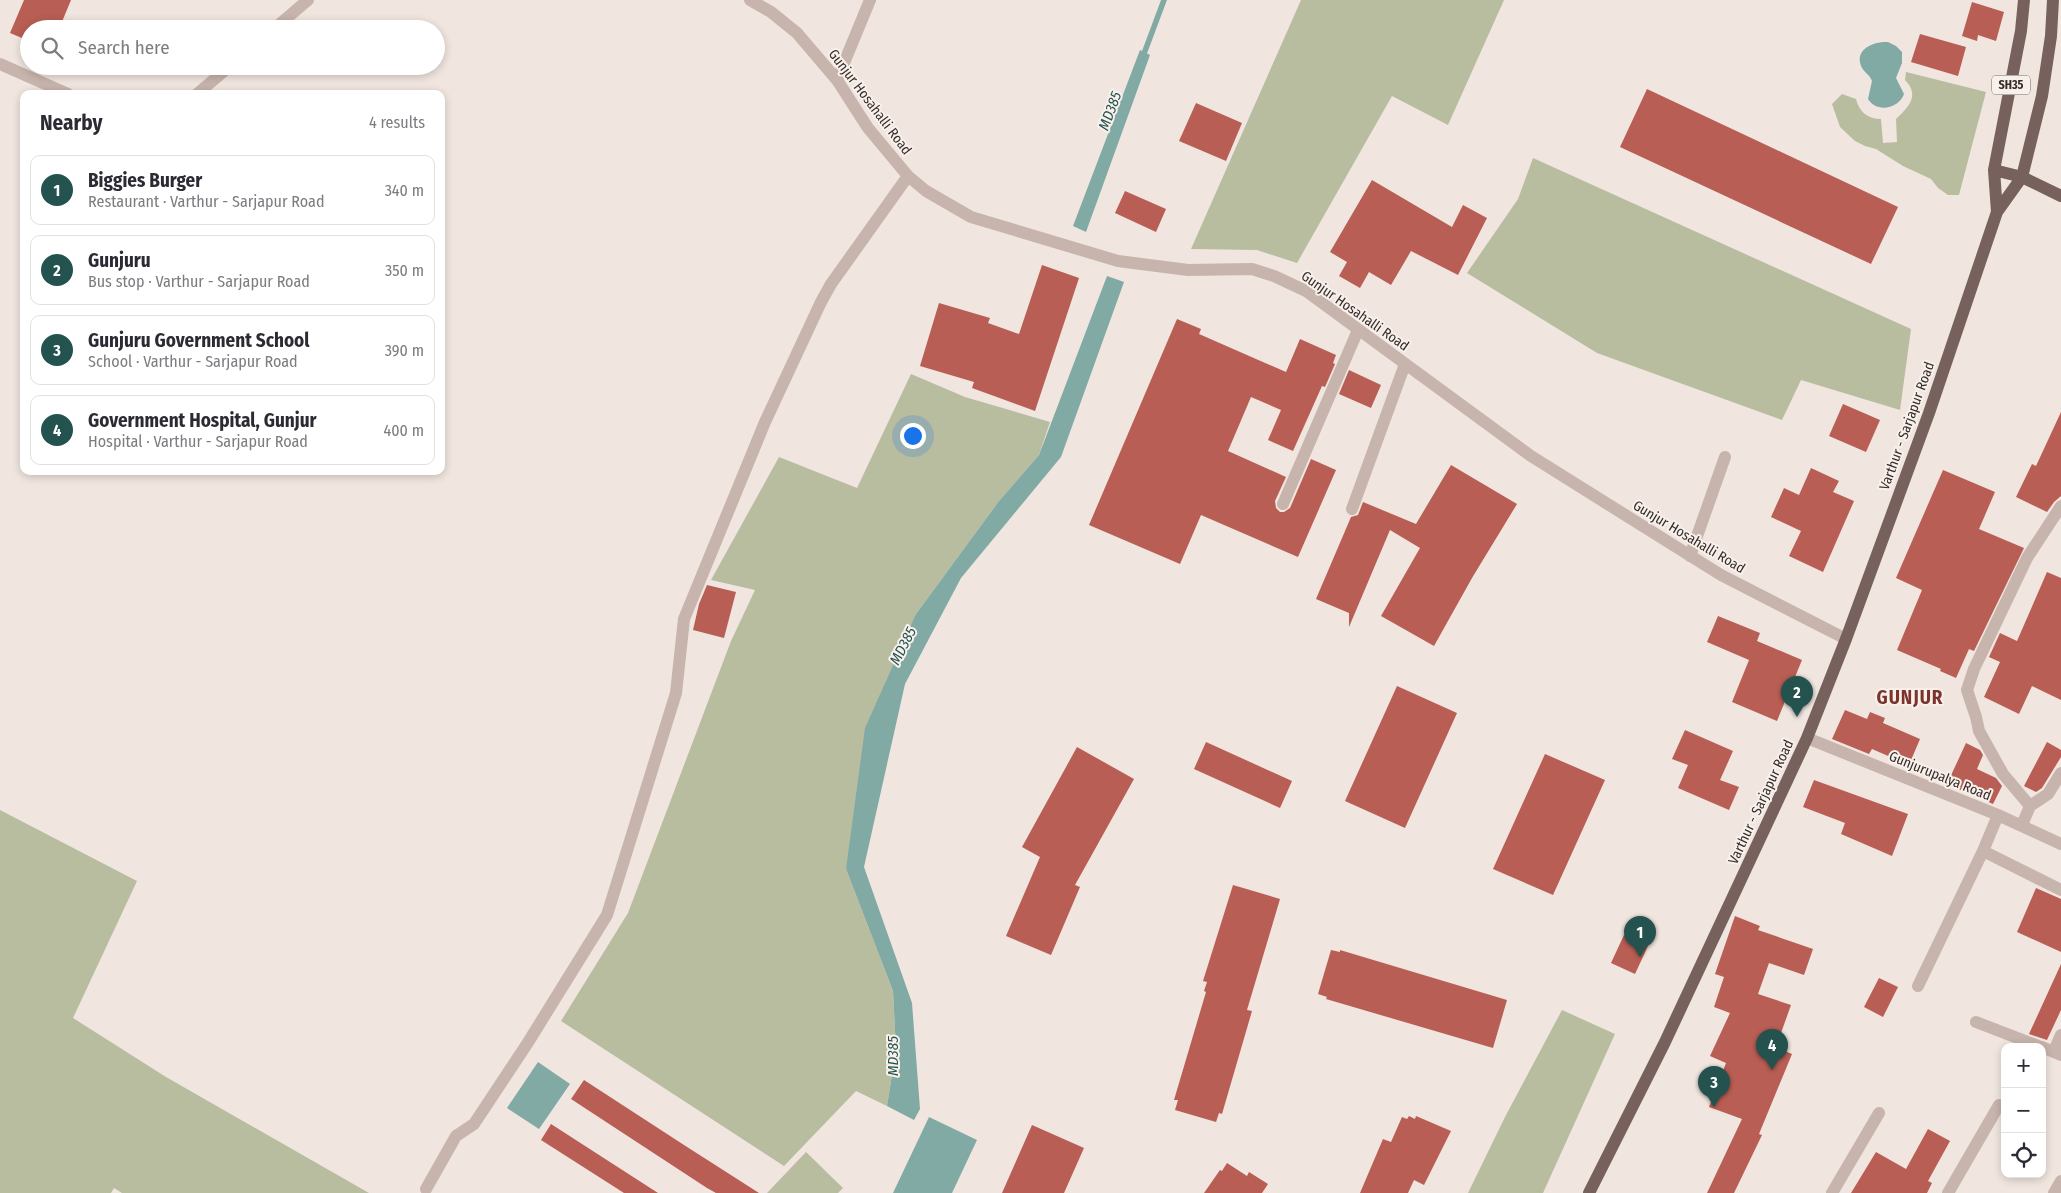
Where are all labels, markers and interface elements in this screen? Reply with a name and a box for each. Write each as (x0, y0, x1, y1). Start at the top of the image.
search box (20, 20, 445, 75)
icon: search (38, 34, 66, 62)
text: Search here (78, 36, 170, 59)
street label: Gunjur Hosahalli Road (825, 46, 915, 158)
road number: SH35 (1992, 76, 2030, 94)
water label: MD385 (1095, 89, 1125, 133)
text: Nearby (40, 110, 102, 136)
text: 4 results (369, 113, 425, 132)
text: Biggies Burger (88, 169, 202, 192)
text: 1 (54, 181, 60, 200)
text: 340 m (385, 181, 424, 200)
text: Restaurant · Varthur - Sarjapur Road (88, 192, 324, 211)
text: Gunjuru (88, 249, 151, 272)
text: 2 (53, 261, 61, 280)
text: 350 m (385, 261, 424, 280)
street label: Gunjur Hosahalli Road (1298, 267, 1412, 355)
text: Bus stop · Varthur - Sarjapur Road (88, 272, 310, 291)
text: Gunjuru Government School (88, 329, 309, 352)
text: 3 (53, 341, 61, 360)
text: 390 m (385, 341, 424, 360)
text: School · Varthur - Sarjapur Road (88, 352, 298, 371)
street label: Varthur - Sarjapur Road (1876, 360, 1938, 492)
text: Government Hospital, Gunjur (88, 409, 317, 432)
text: 4 (53, 421, 61, 440)
text: 400 m (384, 421, 424, 440)
your location (900, 423, 926, 449)
text: Hospital · Varthur - Sarjapur Road (88, 432, 308, 451)
street label: Gunjur Hosahalli Road (1630, 497, 1748, 577)
water label: MD385 (886, 624, 920, 668)
pin: 2 (1781, 676, 1813, 717)
district label: GUNJUR (1876, 686, 1944, 709)
street label: Varthur - Sarjapur Road (1725, 737, 1797, 867)
street label: Gunjurupalya Road (1886, 748, 1994, 804)
pin: 1 (1624, 916, 1656, 957)
pin: 4 (1756, 1029, 1788, 1070)
water label: MD385 (884, 1036, 902, 1076)
map controls (2001, 1043, 2046, 1178)
button: + (2001, 1043, 2046, 1088)
pin: 3 (1698, 1066, 1730, 1107)
button: − (2001, 1088, 2046, 1133)
button: locate (2001, 1133, 2046, 1178)

